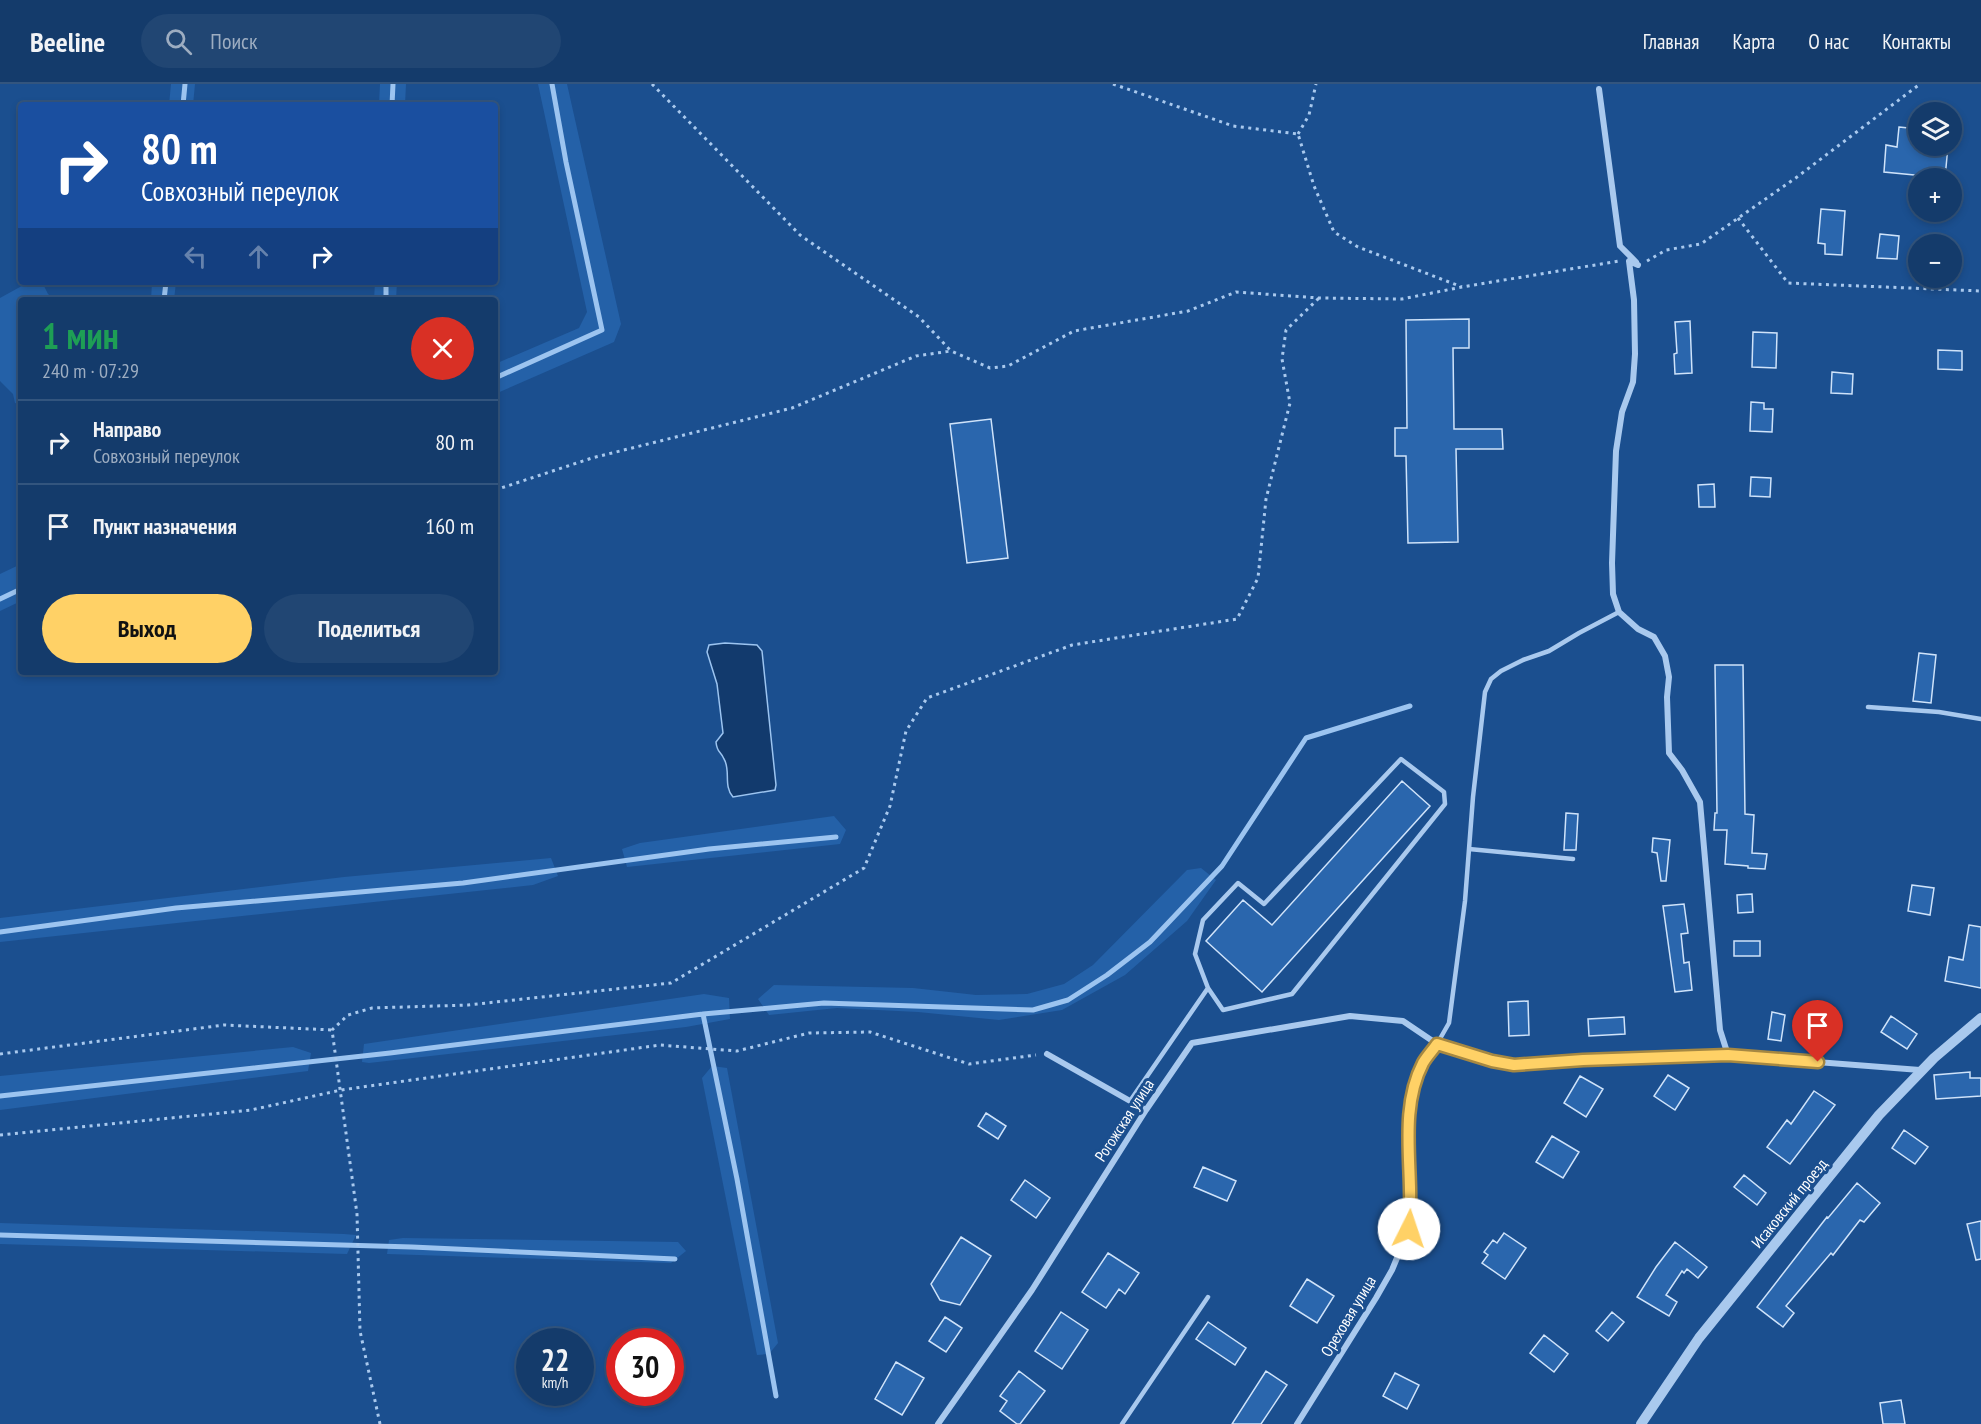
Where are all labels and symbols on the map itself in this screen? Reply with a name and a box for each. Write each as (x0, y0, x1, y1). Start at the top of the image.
pin (1792, 1000, 1843, 1062)
street label: Рогожская улица (1090, 1075, 1158, 1165)
street label: Исаковский проезд (1747, 1154, 1831, 1252)
position arrow (1377, 1197, 1441, 1261)
street label: Ореховая улица (1316, 1272, 1380, 1360)
speed limit sign: 30 (606, 1328, 684, 1406)

